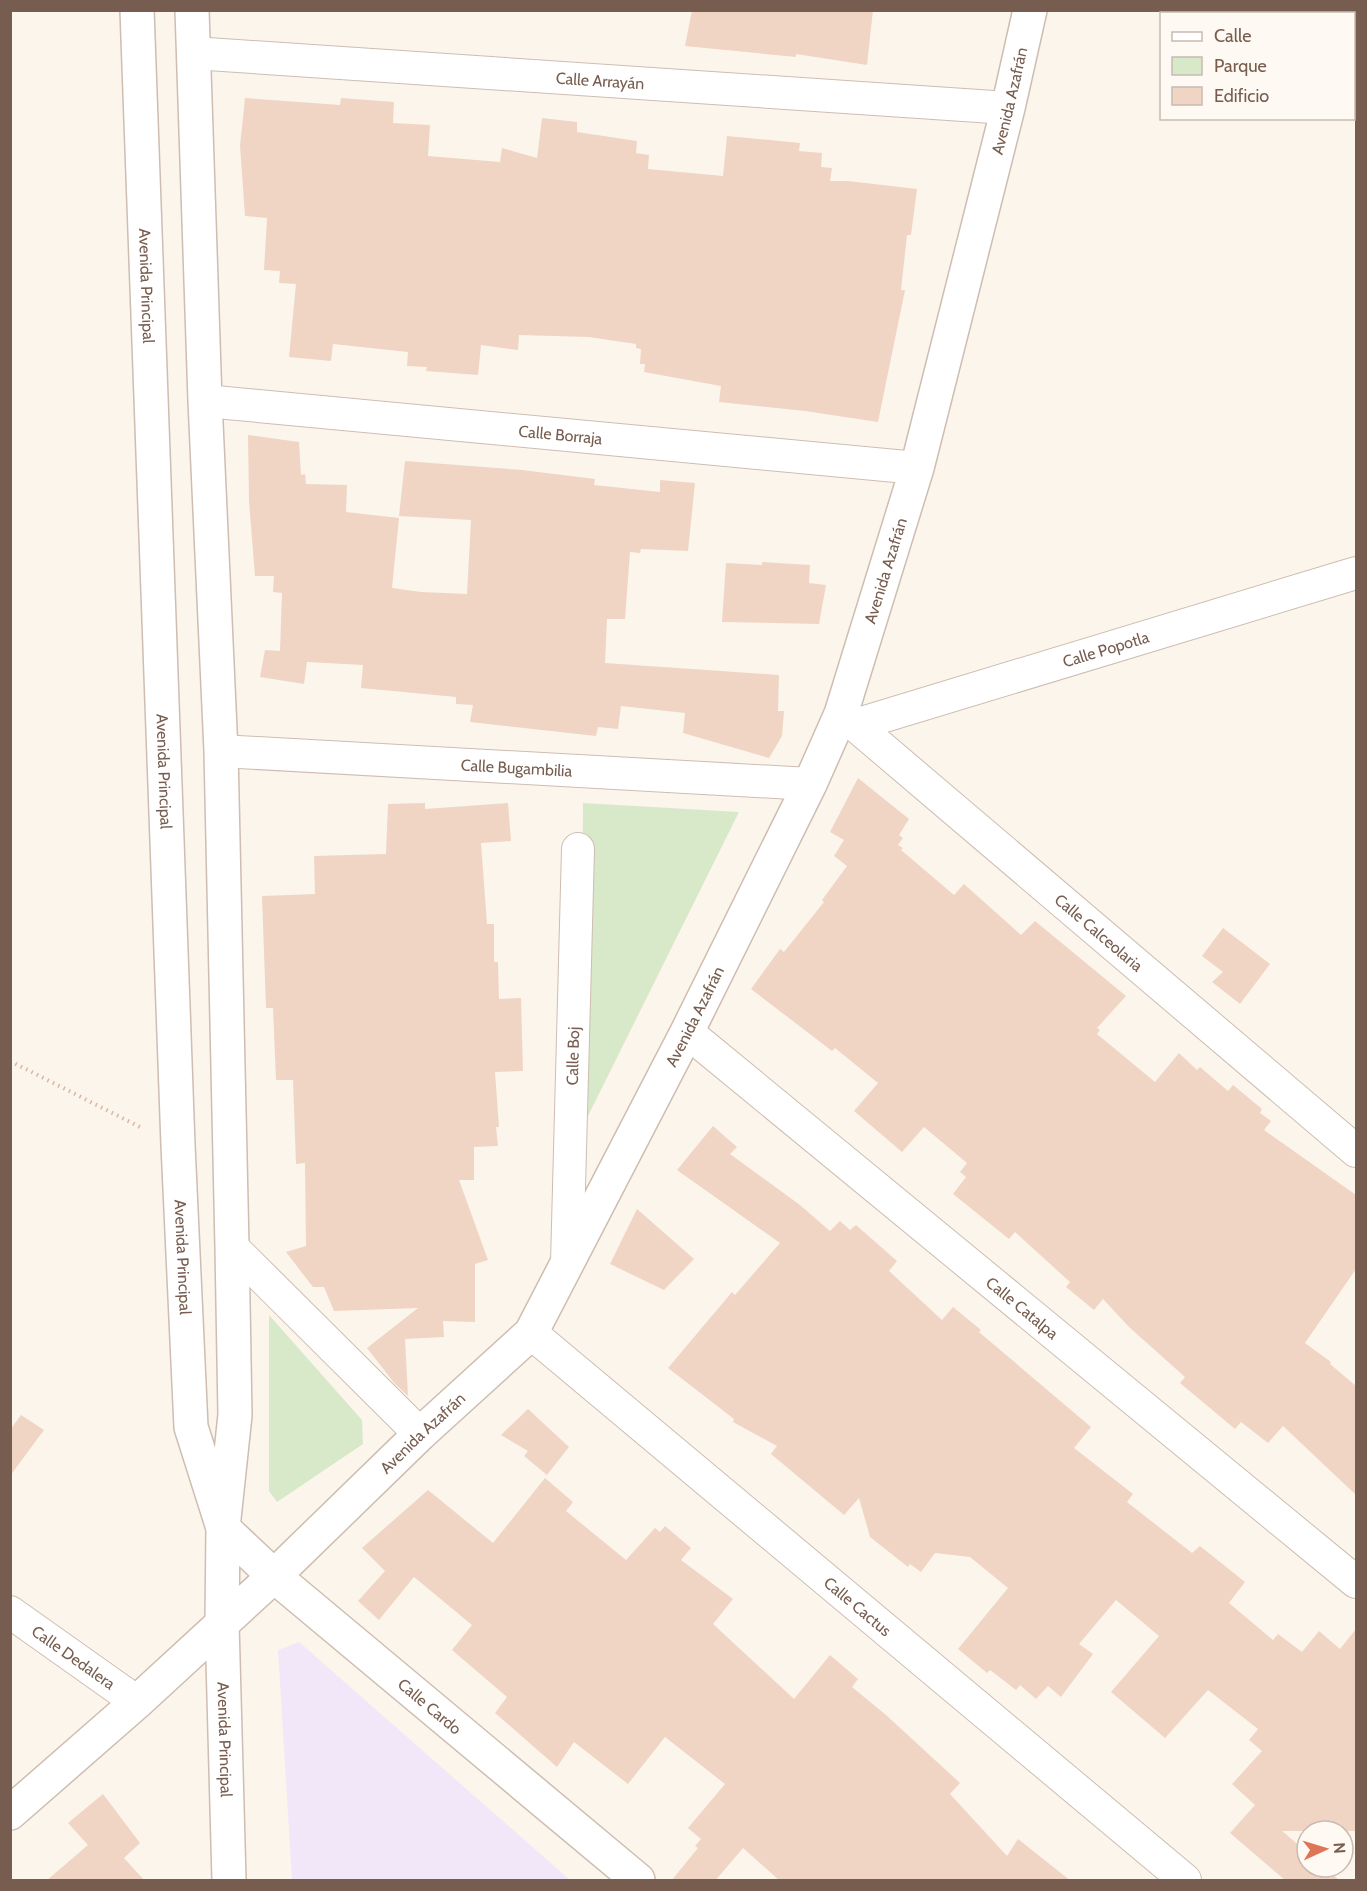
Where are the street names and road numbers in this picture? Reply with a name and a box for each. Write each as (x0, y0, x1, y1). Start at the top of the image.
street label: Avenida Azafrán (988, 45, 1031, 157)
street label: Calle Arrayán (555, 69, 645, 93)
street label: Avenida Principal (135, 228, 158, 344)
street label: Calle Borraja (518, 422, 603, 448)
street label: Avenida Azafrán (861, 516, 911, 626)
street label: Calle Popotla (1060, 627, 1152, 671)
street label: Avenida Principal (152, 714, 176, 830)
street label: Calle Bugambilia (460, 755, 573, 781)
street label: Calle Calceolaria (1051, 890, 1147, 976)
street label: Avenida Azafrán (662, 963, 728, 1070)
street label: Calle Boj (563, 1027, 583, 1086)
street label: Avenida Principal (171, 1199, 195, 1315)
street label: Calle Catalpa (982, 1273, 1062, 1343)
street label: Avenida Azafrán (376, 1389, 469, 1478)
street label: Calle Cactus (820, 1573, 895, 1641)
street label: Calle Dedalera (28, 1622, 119, 1694)
street label: Calle Cardo (394, 1675, 465, 1739)
street label: Avenida Principal (214, 1682, 236, 1798)

